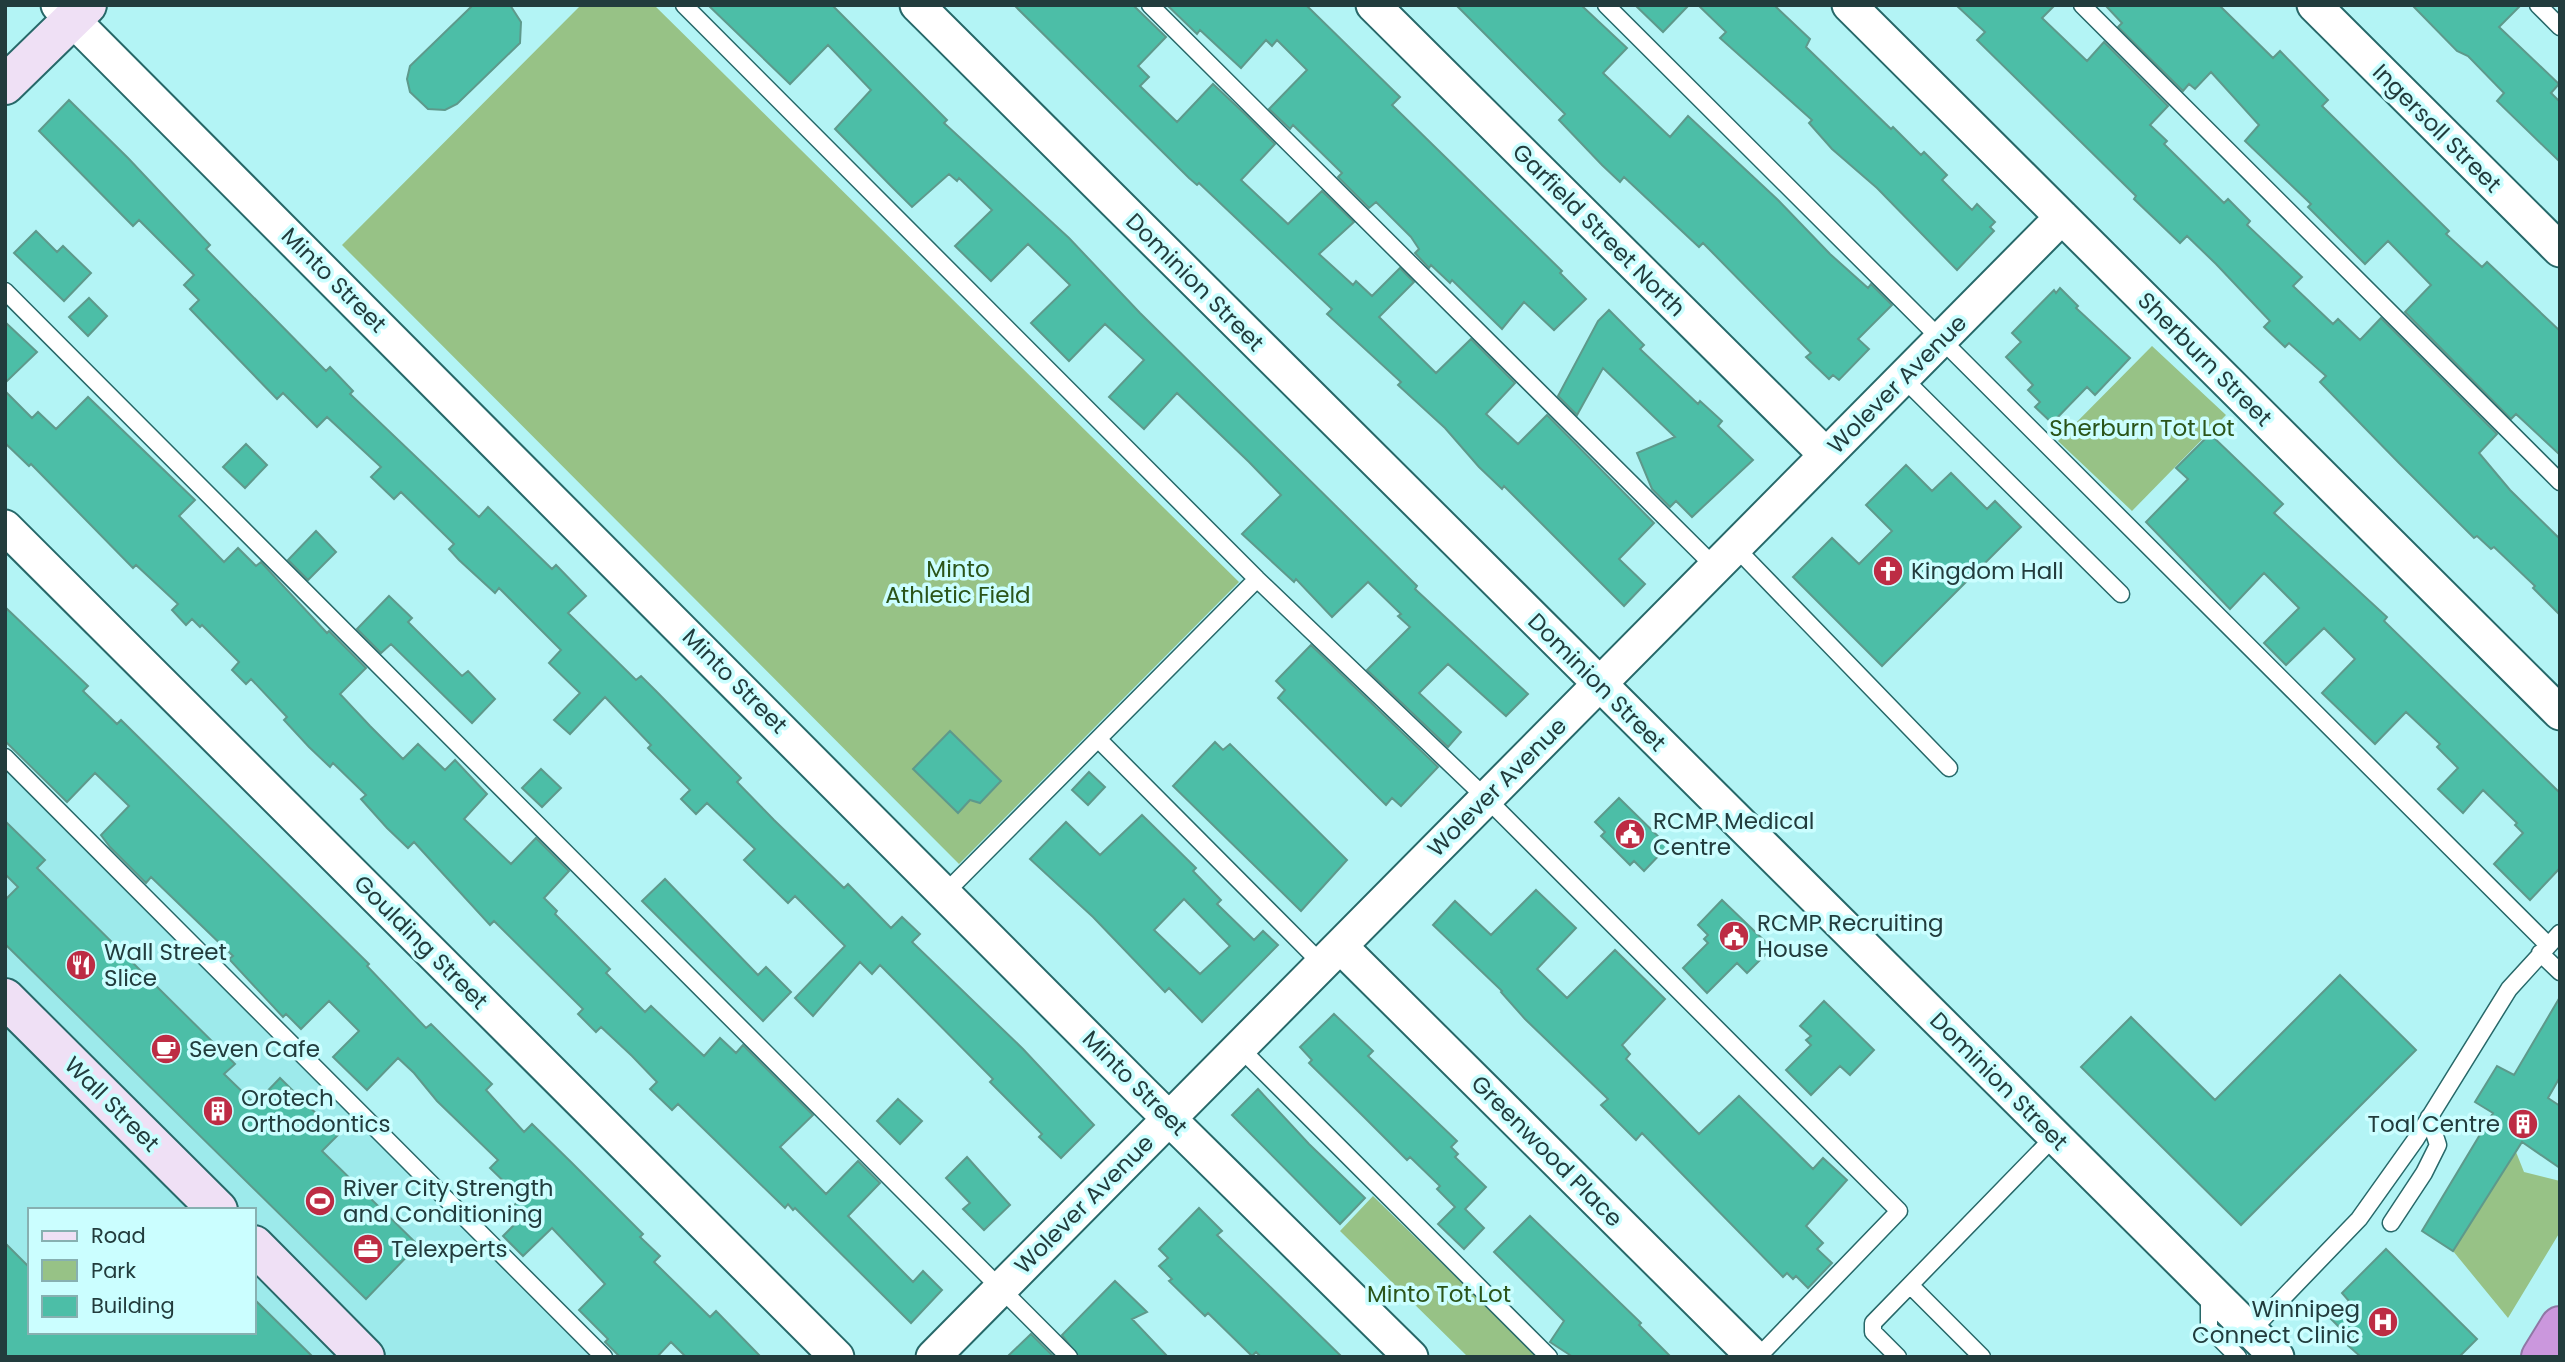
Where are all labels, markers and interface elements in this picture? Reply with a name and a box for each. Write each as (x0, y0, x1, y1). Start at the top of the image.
street label: Ingersoll Street (2365, 56, 2509, 200)
street label: Garfield Street North (1505, 136, 1693, 324)
street label: Dominion Street (1119, 206, 1271, 358)
street label: Minto Street (274, 220, 394, 340)
street label: Sherburn Street (2131, 285, 2279, 433)
street label: Wolever Avenue (1820, 307, 1974, 461)
park label: Sherburn Tot Lot (2049, 412, 2235, 444)
park label: Minto Athletic Field (885, 553, 1031, 611)
church icon: Kingdom Hall (1871, 554, 1905, 588)
place label: Kingdom Hall (1911, 555, 2064, 587)
street label: Dominion Street (1521, 606, 1673, 758)
street label: Minto Street (675, 621, 795, 741)
street label: Wolever Avenue (1420, 710, 1574, 864)
place label: RCMP Medical Centre (1653, 805, 1814, 863)
public building icon: RCMP Medical Centre (1613, 817, 1647, 851)
street label: Goulding Street (347, 868, 495, 1016)
place label: RCMP Recruiting House (1757, 907, 1943, 965)
public building icon: RCMP Recruiting House (1717, 919, 1751, 953)
place label: Wall Street Slice (104, 936, 227, 994)
restaurant icon: Wall Street Slice (64, 948, 98, 982)
street label: Dominion Street (1923, 1005, 2075, 1157)
street label: Minto Street (1075, 1023, 1195, 1143)
cafe icon: Seven Cafe (149, 1032, 183, 1066)
place label: Seven Cafe (189, 1033, 320, 1065)
street label: Wall Street (57, 1049, 167, 1159)
street label: Greenwood Place (1464, 1068, 1630, 1234)
place label: Orotech Orthodontics (241, 1082, 390, 1140)
building icon: Orotech Orthodontics (201, 1094, 235, 1128)
building icon: Toal Centre (2506, 1107, 2540, 1141)
place label: Toal Centre (2368, 1108, 2500, 1140)
street label: Wolever Avenue (1007, 1127, 1161, 1281)
place label: River City Strength and Conditioning (343, 1172, 553, 1230)
sports icon: River City Strength and Conditioning (303, 1184, 337, 1218)
legend (28, 1208, 256, 1334)
text: Road (91, 1221, 146, 1250)
office icon: Telexperts (351, 1232, 385, 1266)
place label: Telexperts (391, 1233, 507, 1265)
text: Park (91, 1256, 136, 1285)
park label: Minto Tot Lot (1367, 1278, 1511, 1310)
text: Building (91, 1291, 175, 1320)
place label: Winnipeg Connect Clinic (2192, 1293, 2360, 1351)
hospital icon: Winnipeg Connect Clinic (2366, 1305, 2400, 1339)

